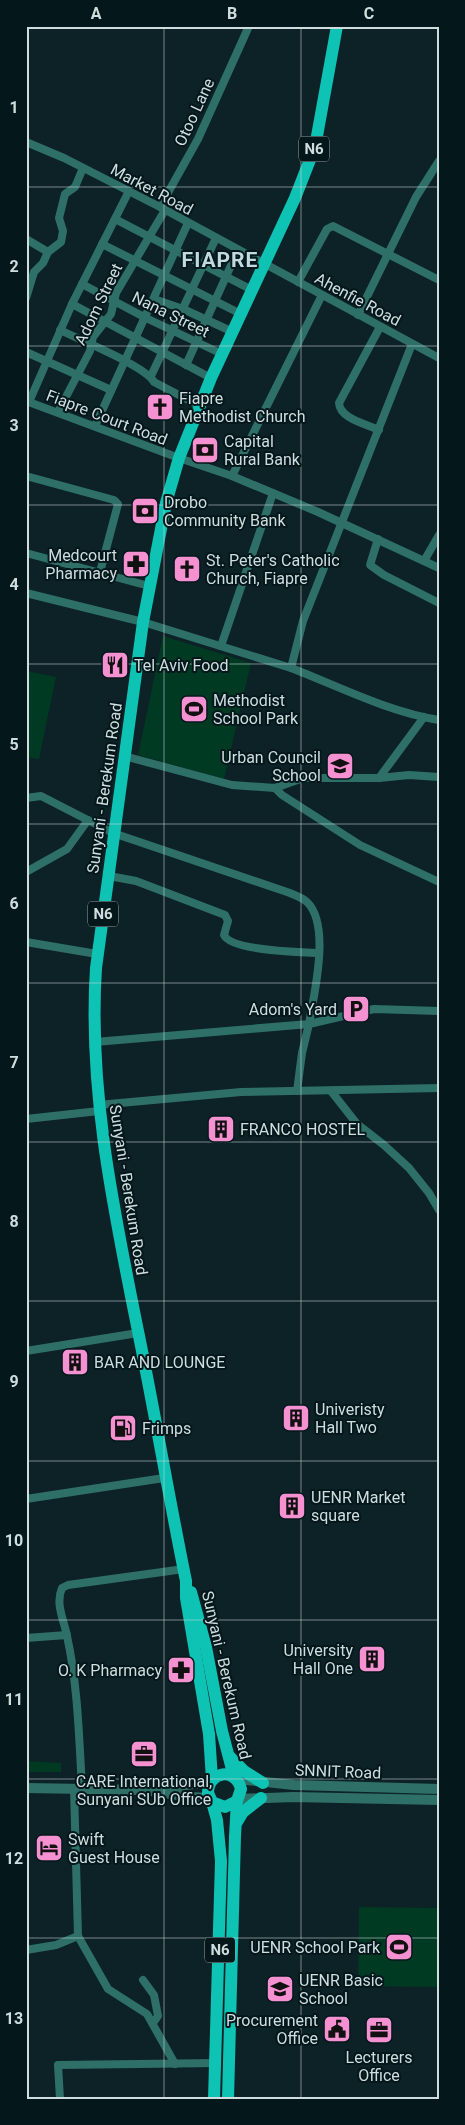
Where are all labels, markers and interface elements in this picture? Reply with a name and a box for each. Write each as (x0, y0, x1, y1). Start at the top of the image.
text: A (91, 4, 102, 23)
text: B (227, 4, 237, 23)
text: C (364, 4, 374, 23)
street label: Otoo Lane (170, 75, 218, 149)
text: 1 (9, 98, 19, 117)
road number: N6 (299, 136, 329, 162)
street label: Market Road (107, 160, 196, 219)
district label: FIAPRE (182, 248, 258, 272)
text: 2 (9, 257, 19, 276)
street label: Adom Street (70, 260, 126, 348)
street label: Ahenfie Road (312, 269, 404, 330)
street label: Nana Street (129, 288, 213, 341)
street label: Fiapre Court Road (44, 386, 170, 449)
place label: Fiapre Methodist Church (179, 389, 306, 426)
church icon: Fiapre Methodist Church (145, 392, 175, 422)
text: 3 (9, 416, 19, 435)
place label: Capital Rural Bank (224, 432, 301, 469)
bank icon: Capital Rural Bank (190, 435, 220, 465)
place label: Drobo Community Bank (164, 493, 286, 530)
bank icon: Drobo Community Bank (130, 496, 160, 526)
place label: Medcourt Pharmacy (45, 546, 117, 583)
pharmacy icon: Medcourt Pharmacy (121, 549, 151, 579)
place label: St. Peter's Catholic Church, Fiapre (206, 551, 340, 588)
church icon: St. Peter's Catholic Church, Fiapre (172, 554, 202, 584)
text: 4 (9, 575, 19, 594)
restaurant icon: Tel Aviv Food (100, 650, 130, 680)
place label: Tel Aviv Food (134, 656, 228, 675)
place label: Methodist School Park (213, 691, 299, 728)
sports icon: Methodist School Park (179, 694, 209, 724)
street label: Sunyani - Berekum Road (83, 701, 126, 875)
text: 5 (9, 735, 19, 754)
place label: Urban Council School (221, 748, 321, 785)
school or university icon: Urban Council School (325, 751, 355, 781)
text: 6 (9, 894, 19, 913)
road number: N6 (88, 902, 118, 926)
parking icon: Adom's Yard (341, 994, 371, 1024)
place label: Adom's Yard (249, 1000, 337, 1019)
text: 7 (9, 1053, 19, 1072)
street label: Sunyani - Berekum Road (106, 1104, 151, 1277)
building icon: FRANCO HOSTEL (206, 1114, 236, 1144)
place label: FRANCO HOSTEL (240, 1120, 366, 1139)
text: 8 (9, 1212, 19, 1231)
building icon: BAR AND LOUNGE (60, 1347, 90, 1377)
place label: BAR AND LOUNGE (94, 1353, 225, 1372)
text: 9 (9, 1372, 19, 1391)
place label: Univeristy Hall Two (315, 1400, 385, 1437)
building icon: Univeristy Hall Two (281, 1403, 311, 1433)
fuel station icon: Frimps (108, 1413, 138, 1443)
place label: Frimps (142, 1419, 191, 1438)
place label: UENR Market square (311, 1488, 405, 1525)
building icon: UENR Market square (277, 1491, 307, 1521)
text: 10 (5, 1531, 23, 1550)
street label: Sunyani - Berekum Road (198, 1589, 255, 1761)
place label: University Hall One (283, 1641, 353, 1678)
building icon: University Hall One (357, 1644, 387, 1674)
pharmacy icon: O. K Pharmacy (166, 1655, 196, 1685)
place label: O. K Pharmacy (58, 1661, 162, 1680)
text: 11 (5, 1690, 23, 1709)
office icon: CARE International, Sunyani SUb Office (129, 1739, 159, 1769)
street label: SNNIT Road (294, 1760, 381, 1783)
place label: CARE International, Sunyani SUb Office (76, 1772, 212, 1809)
place label: Swift Guest House (68, 1830, 160, 1867)
hotel icon: Swift Guest House (34, 1833, 64, 1863)
text: 12 (5, 1849, 23, 1868)
sports icon: UENR School Park (384, 1932, 414, 1962)
road number: N6 (205, 1938, 235, 1962)
place label: UENR School Park (250, 1938, 381, 1957)
place label: UENR Basic School (299, 1971, 383, 2008)
school or university icon: UENR Basic School (265, 1974, 295, 2004)
text: 13 (5, 2009, 23, 2028)
place label: Procurement Office (226, 2011, 318, 2048)
public building icon: Procurement Office (322, 2014, 352, 2044)
office icon: Lecturers Office (364, 2015, 394, 2045)
place label: Lecturers Office (346, 2048, 412, 2085)

